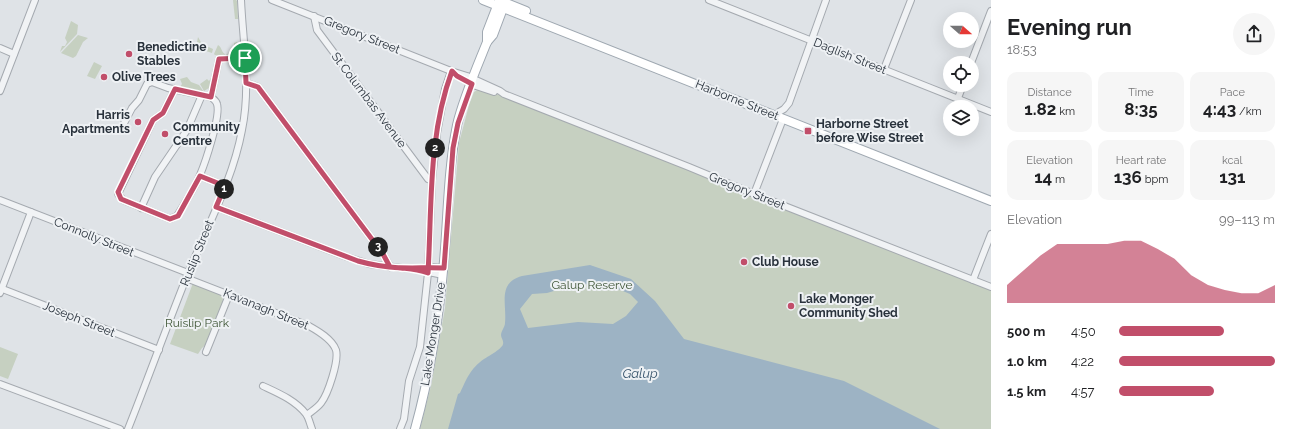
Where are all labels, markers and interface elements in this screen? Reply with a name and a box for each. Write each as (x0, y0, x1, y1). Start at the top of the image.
north arrow (943, 12, 979, 48)
map controls (943, 12, 979, 136)
street label: Gregory Street (322, 13, 402, 57)
button: share (1233, 13, 1275, 55)
text: Evening run (1007, 14, 1132, 40)
street label: Daglish Street (811, 35, 889, 77)
place label: Benedictine Stables (137, 40, 206, 68)
pin (228, 41, 262, 75)
text: 18:53 (1007, 42, 1037, 57)
icon: arrive (234, 47, 256, 69)
marker: Benedictine Stables (124, 49, 134, 59)
street label: St Columbas Avenue (329, 50, 409, 150)
button: locate (943, 56, 979, 92)
place label: Olive Trees (112, 70, 176, 84)
marker: Olive Trees (99, 72, 109, 82)
street label: Harborne Street (693, 77, 781, 123)
text: Distance (1028, 86, 1072, 99)
text: Time (1128, 86, 1154, 99)
text: Pace (1220, 86, 1245, 99)
text: 1.82 (1024, 99, 1056, 119)
text: 8:35 (1124, 99, 1158, 119)
text: 4:43 (1203, 99, 1236, 119)
button: layers (943, 100, 979, 136)
text: km (1056, 105, 1075, 118)
text: /km (1236, 105, 1262, 118)
place label: Harris Apartments (62, 108, 130, 136)
marker: Harris Apartments (133, 117, 143, 127)
place label: Harborne Street before Wise Street (816, 117, 924, 145)
place label: Community Centre (173, 120, 240, 148)
marker: Harborne Street before Wise Street (803, 126, 813, 136)
marker: Community Centre (160, 129, 170, 139)
pin: 2 (425, 138, 445, 158)
text: 2 (432, 141, 438, 154)
text: Elevation (1026, 154, 1073, 167)
text: Heart rate (1116, 154, 1166, 167)
text: kcal (1222, 154, 1243, 167)
text: 14 (1034, 167, 1052, 187)
text: 136 (1114, 167, 1142, 187)
text: 131 (1219, 167, 1245, 187)
street label: Gregory Street (707, 169, 787, 213)
text: m (1052, 173, 1065, 186)
text: bpm (1142, 173, 1168, 186)
pin: 1 (214, 179, 234, 199)
text: 1 (221, 182, 227, 195)
text: Elevation (1007, 212, 1062, 227)
text: 99–113 m (1219, 212, 1275, 227)
street label: Connolly Street (52, 215, 136, 259)
street label: Ruslip Street (177, 218, 217, 288)
pin: 3 (368, 237, 388, 257)
text: 3 (375, 240, 381, 253)
place label: Club House (752, 255, 819, 269)
marker: Club House (739, 257, 749, 267)
park label: Galup Reserve (552, 278, 632, 292)
street label: Lake Monger Drive (418, 281, 448, 387)
street label: Kavanagh Street (221, 285, 311, 333)
place label: Lake Monger Community Shed (799, 292, 898, 320)
street label: Joseph Street (41, 298, 117, 340)
marker: Lake Monger Community Shed (786, 301, 796, 311)
park label: Ruislip Park (165, 316, 230, 330)
text: 500 m (1007, 324, 1045, 339)
text: 4:50 (1071, 324, 1096, 339)
text: 1.0 km (1007, 354, 1047, 369)
text: 4:22 (1071, 354, 1094, 369)
water label: Galup (622, 366, 658, 381)
text: 1.5 km (1007, 384, 1046, 399)
text: 4:57 (1071, 384, 1095, 399)

